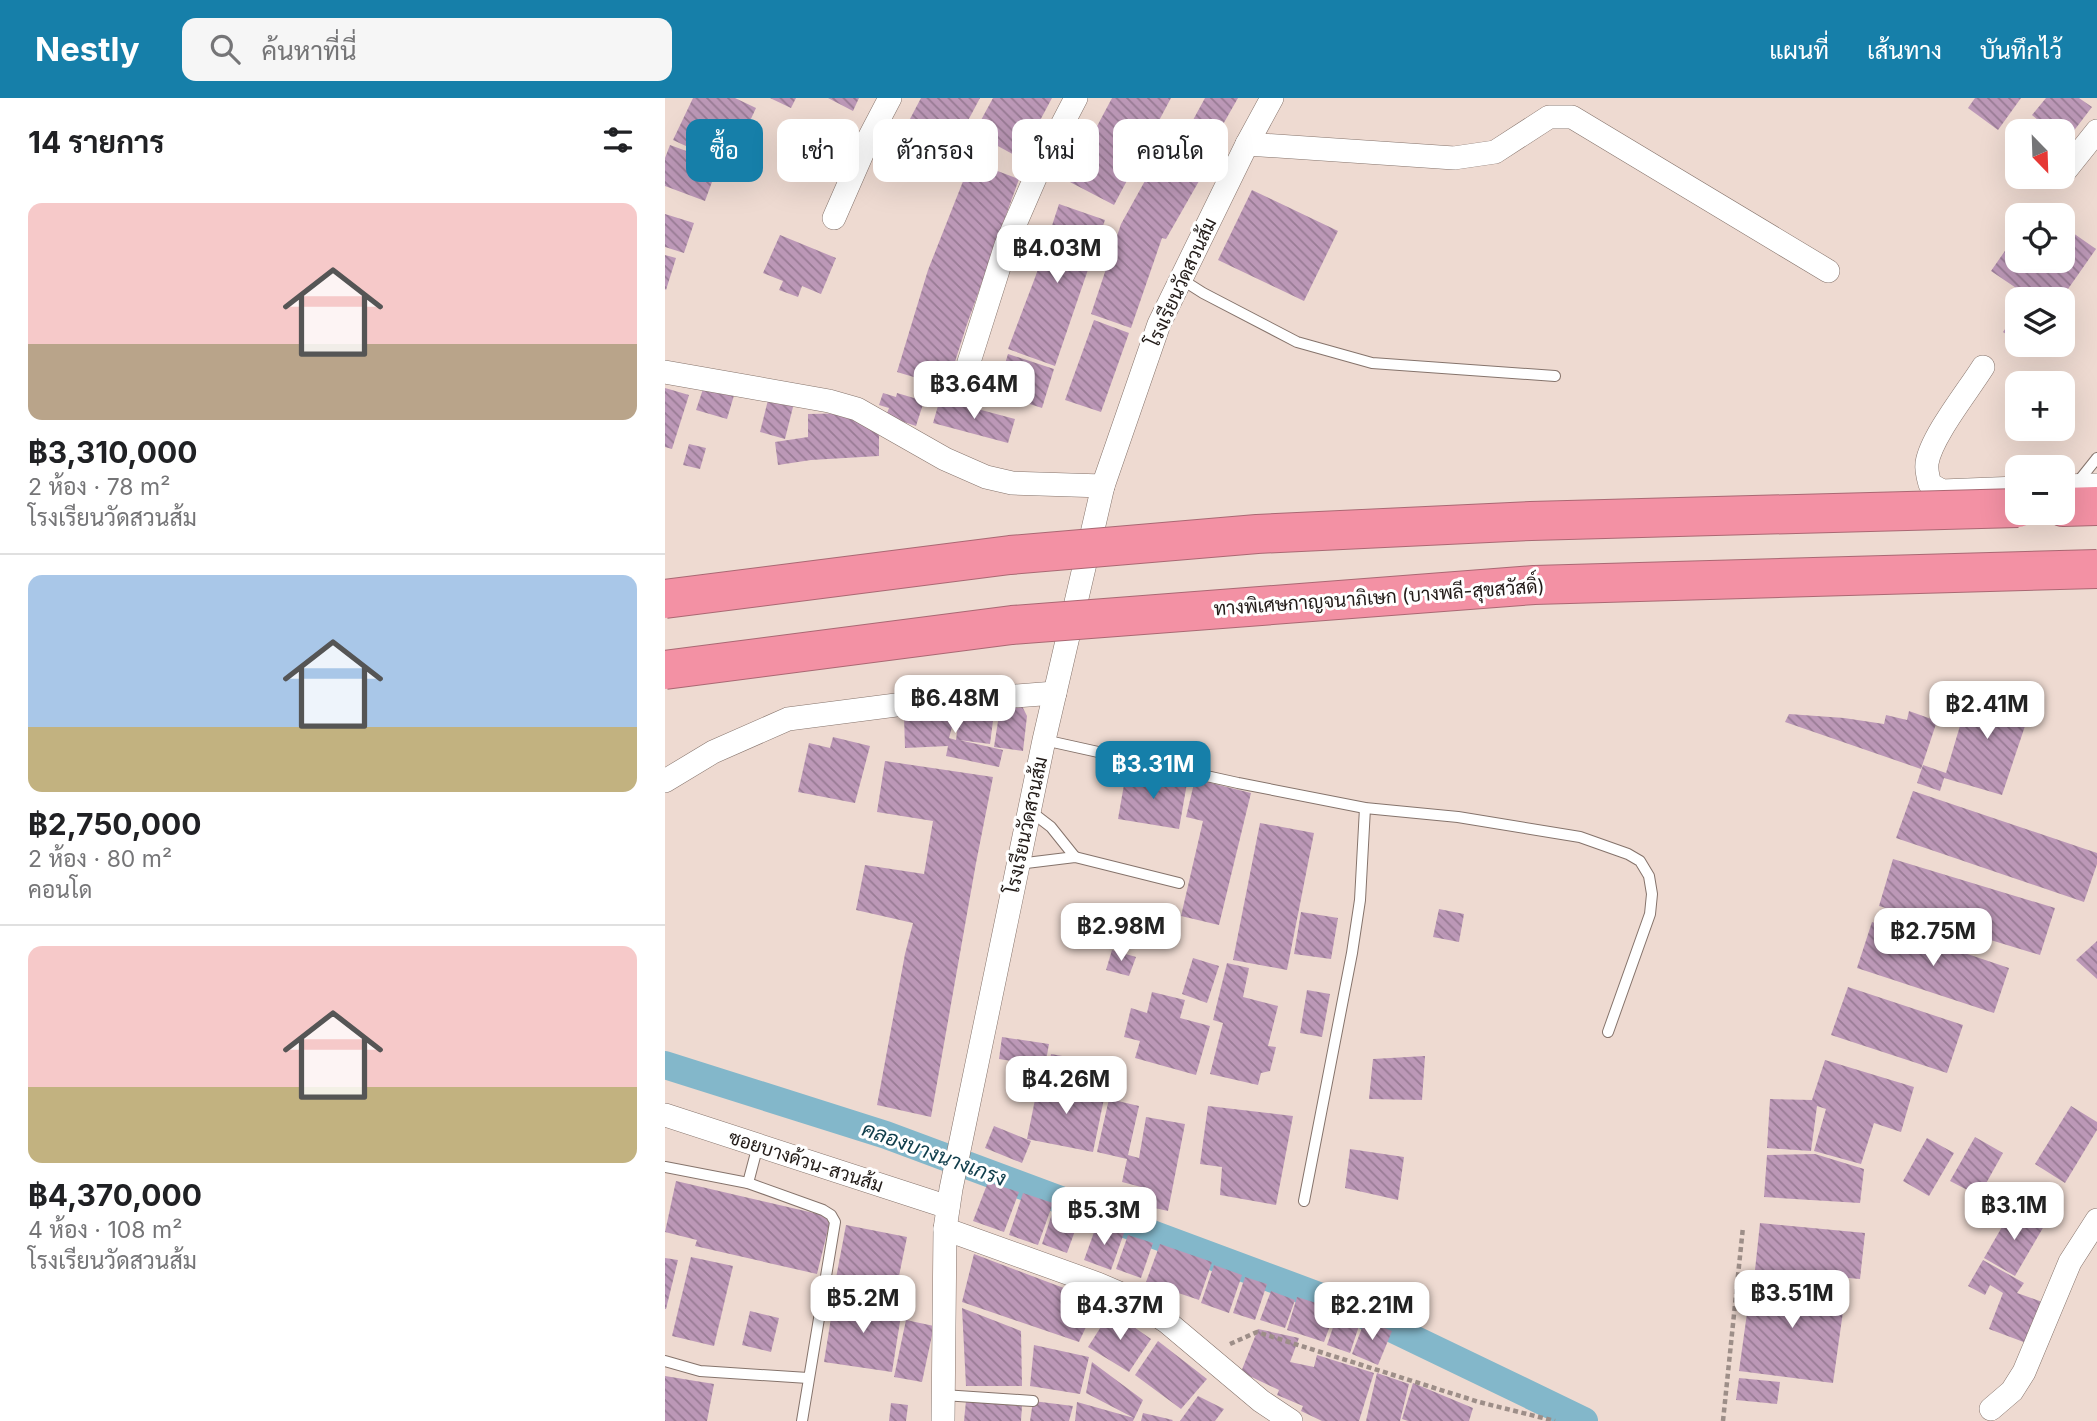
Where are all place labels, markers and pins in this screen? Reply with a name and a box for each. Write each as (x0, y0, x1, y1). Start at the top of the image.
pin: ฿4.03M (1000, 226, 1114, 285)
pin: ฿3.64M (917, 362, 1031, 421)
pin: ฿6.48M (898, 676, 1012, 735)
pin: ฿2.41M (1930, 682, 2044, 741)
pin: ฿3.31M (1096, 742, 1210, 801)
pin: ฿2.98M (1064, 904, 1178, 963)
pin: ฿2.75M (1876, 908, 1990, 968)
pin: ฿4.26M (1009, 1056, 1123, 1116)
pin: ฿3.1M (1965, 1182, 2063, 1242)
pin: ฿5.3M (1055, 1188, 1153, 1247)
pin: ฿3.51M (1735, 1270, 1849, 1330)
pin: ฿5.2M (814, 1276, 912, 1335)
pin: ฿4.37M (1063, 1282, 1177, 1342)
pin: ฿2.21M (1315, 1282, 1429, 1342)

